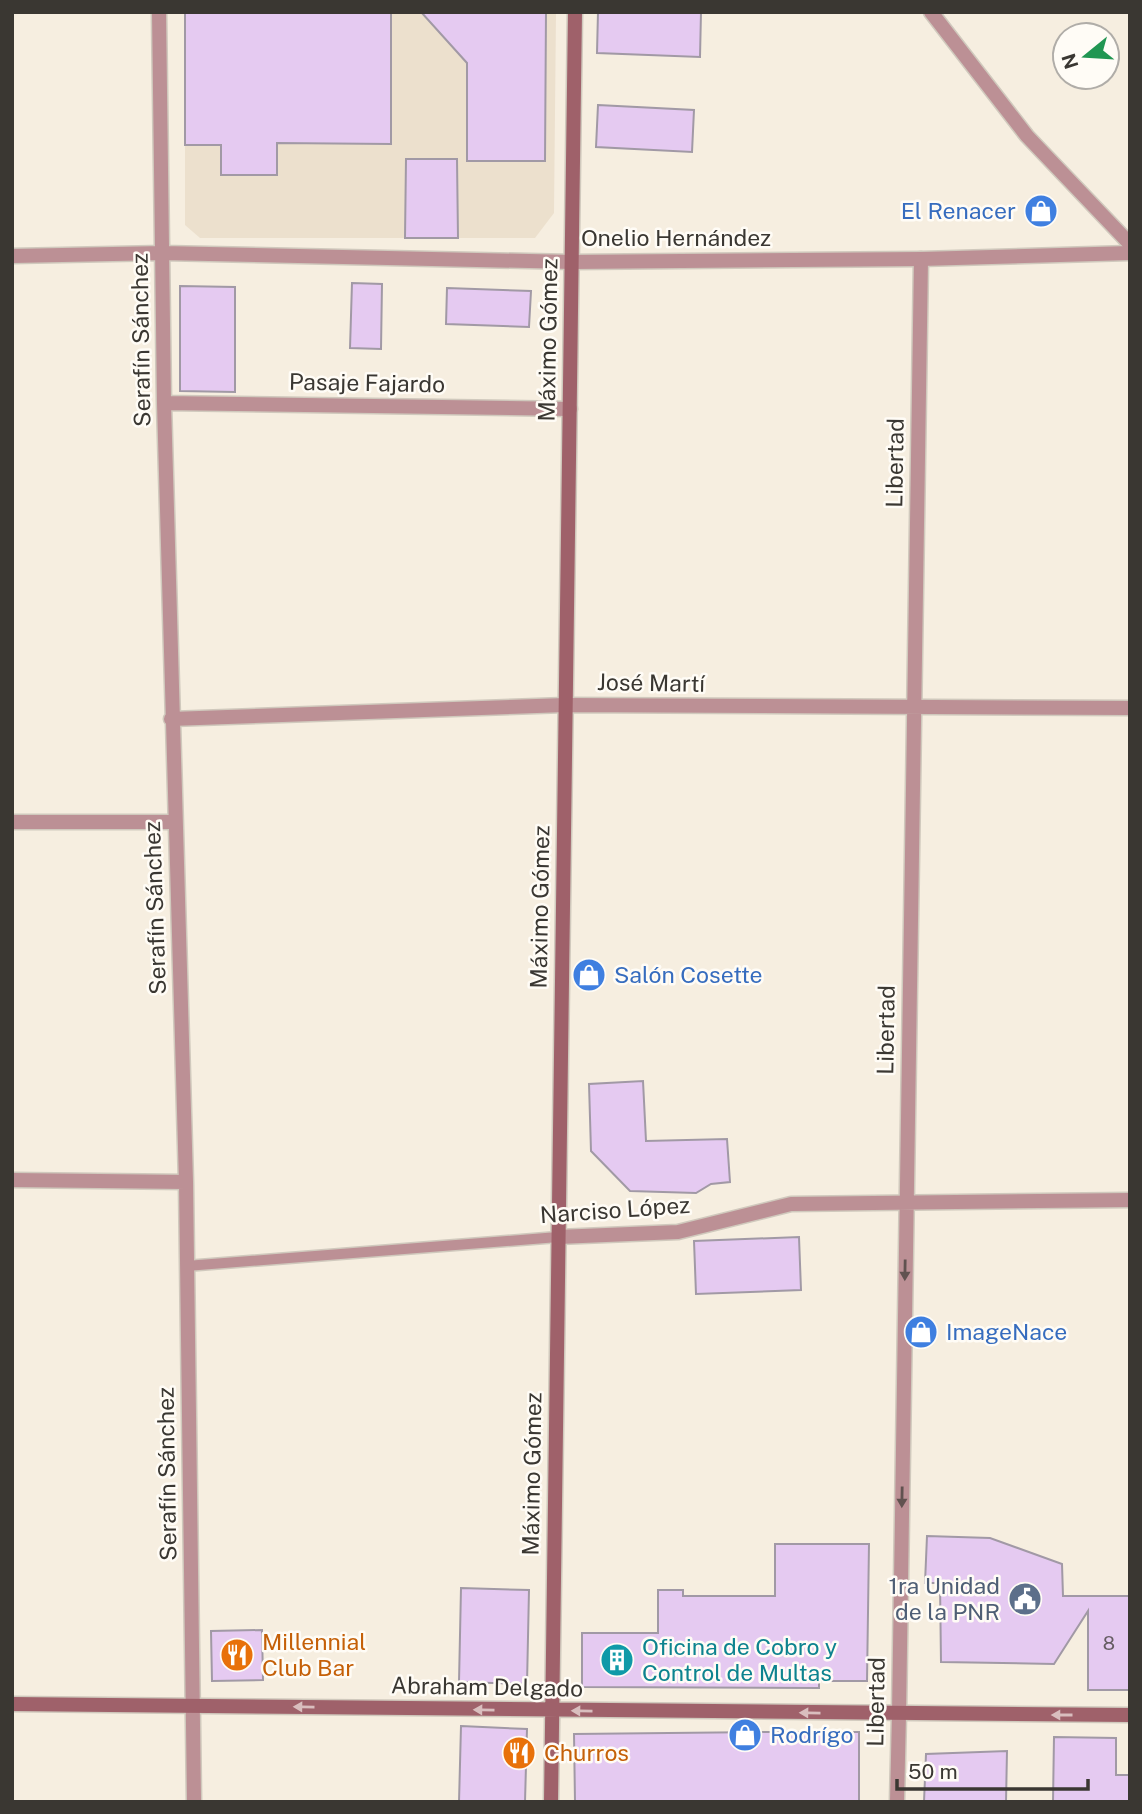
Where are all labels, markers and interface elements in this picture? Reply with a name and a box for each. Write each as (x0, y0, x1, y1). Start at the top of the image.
north arrow (1051, 21, 1121, 91)
text: N (1057, 51, 1083, 72)
shop icon: El Renacer (1022, 192, 1060, 230)
place label: El Renacer (901, 197, 1016, 224)
street label: Onelio Hernández (581, 224, 771, 251)
street label: Serafín Sánchez (125, 253, 156, 427)
street label: Máximo Gómez (533, 258, 562, 422)
street label: Pasaje Fajardo (289, 368, 445, 397)
street label: Libertad (880, 418, 909, 508)
street label: José Martí (597, 668, 706, 697)
street label: Serafín Sánchez (138, 821, 171, 995)
street label: Máximo Gómez (525, 825, 554, 989)
shop icon: Salón Cosette (570, 956, 608, 994)
place label: Salón Cosette (614, 961, 763, 988)
street label: Libertad (871, 985, 900, 1075)
street label: Narciso López (539, 1191, 691, 1228)
one-way arrow (899, 1259, 911, 1281)
shop icon: ImageNace (902, 1313, 940, 1351)
place label: ImageNace (946, 1318, 1067, 1345)
street label: Serafín Sánchez (151, 1387, 182, 1561)
street label: Máximo Gómez (517, 1392, 546, 1556)
one-way arrow (896, 1486, 908, 1508)
place label: 1ra Unidad de la PNR (889, 1572, 1000, 1625)
public building icon: 1ra Unidad de la PNR (1006, 1580, 1044, 1618)
place label: Millennial Club Bar (262, 1628, 366, 1681)
house number: 8 (1103, 1632, 1115, 1654)
place label: Oficina de Cobro y Control de Multas (642, 1633, 837, 1686)
restaurant icon: Millennial Club Bar (218, 1636, 256, 1674)
building icon: Oficina de Cobro y Control de Multas (598, 1641, 636, 1679)
street label: Libertad (861, 1657, 890, 1747)
street label: Abraham Delgado (391, 1671, 583, 1702)
one-way arrow (292, 1701, 314, 1713)
one-way arrow (472, 1704, 494, 1716)
one-way arrow (571, 1705, 593, 1717)
one-way arrow (798, 1707, 820, 1719)
one-way arrow (1050, 1709, 1072, 1721)
shop icon: Rodrígo (726, 1716, 764, 1754)
place label: Rodrígo (770, 1721, 854, 1748)
restaurant icon: Churros (500, 1734, 538, 1772)
place label: Churros (544, 1739, 629, 1766)
scale bar (897, 1748, 1088, 1792)
text: 50 m (908, 1759, 958, 1784)

